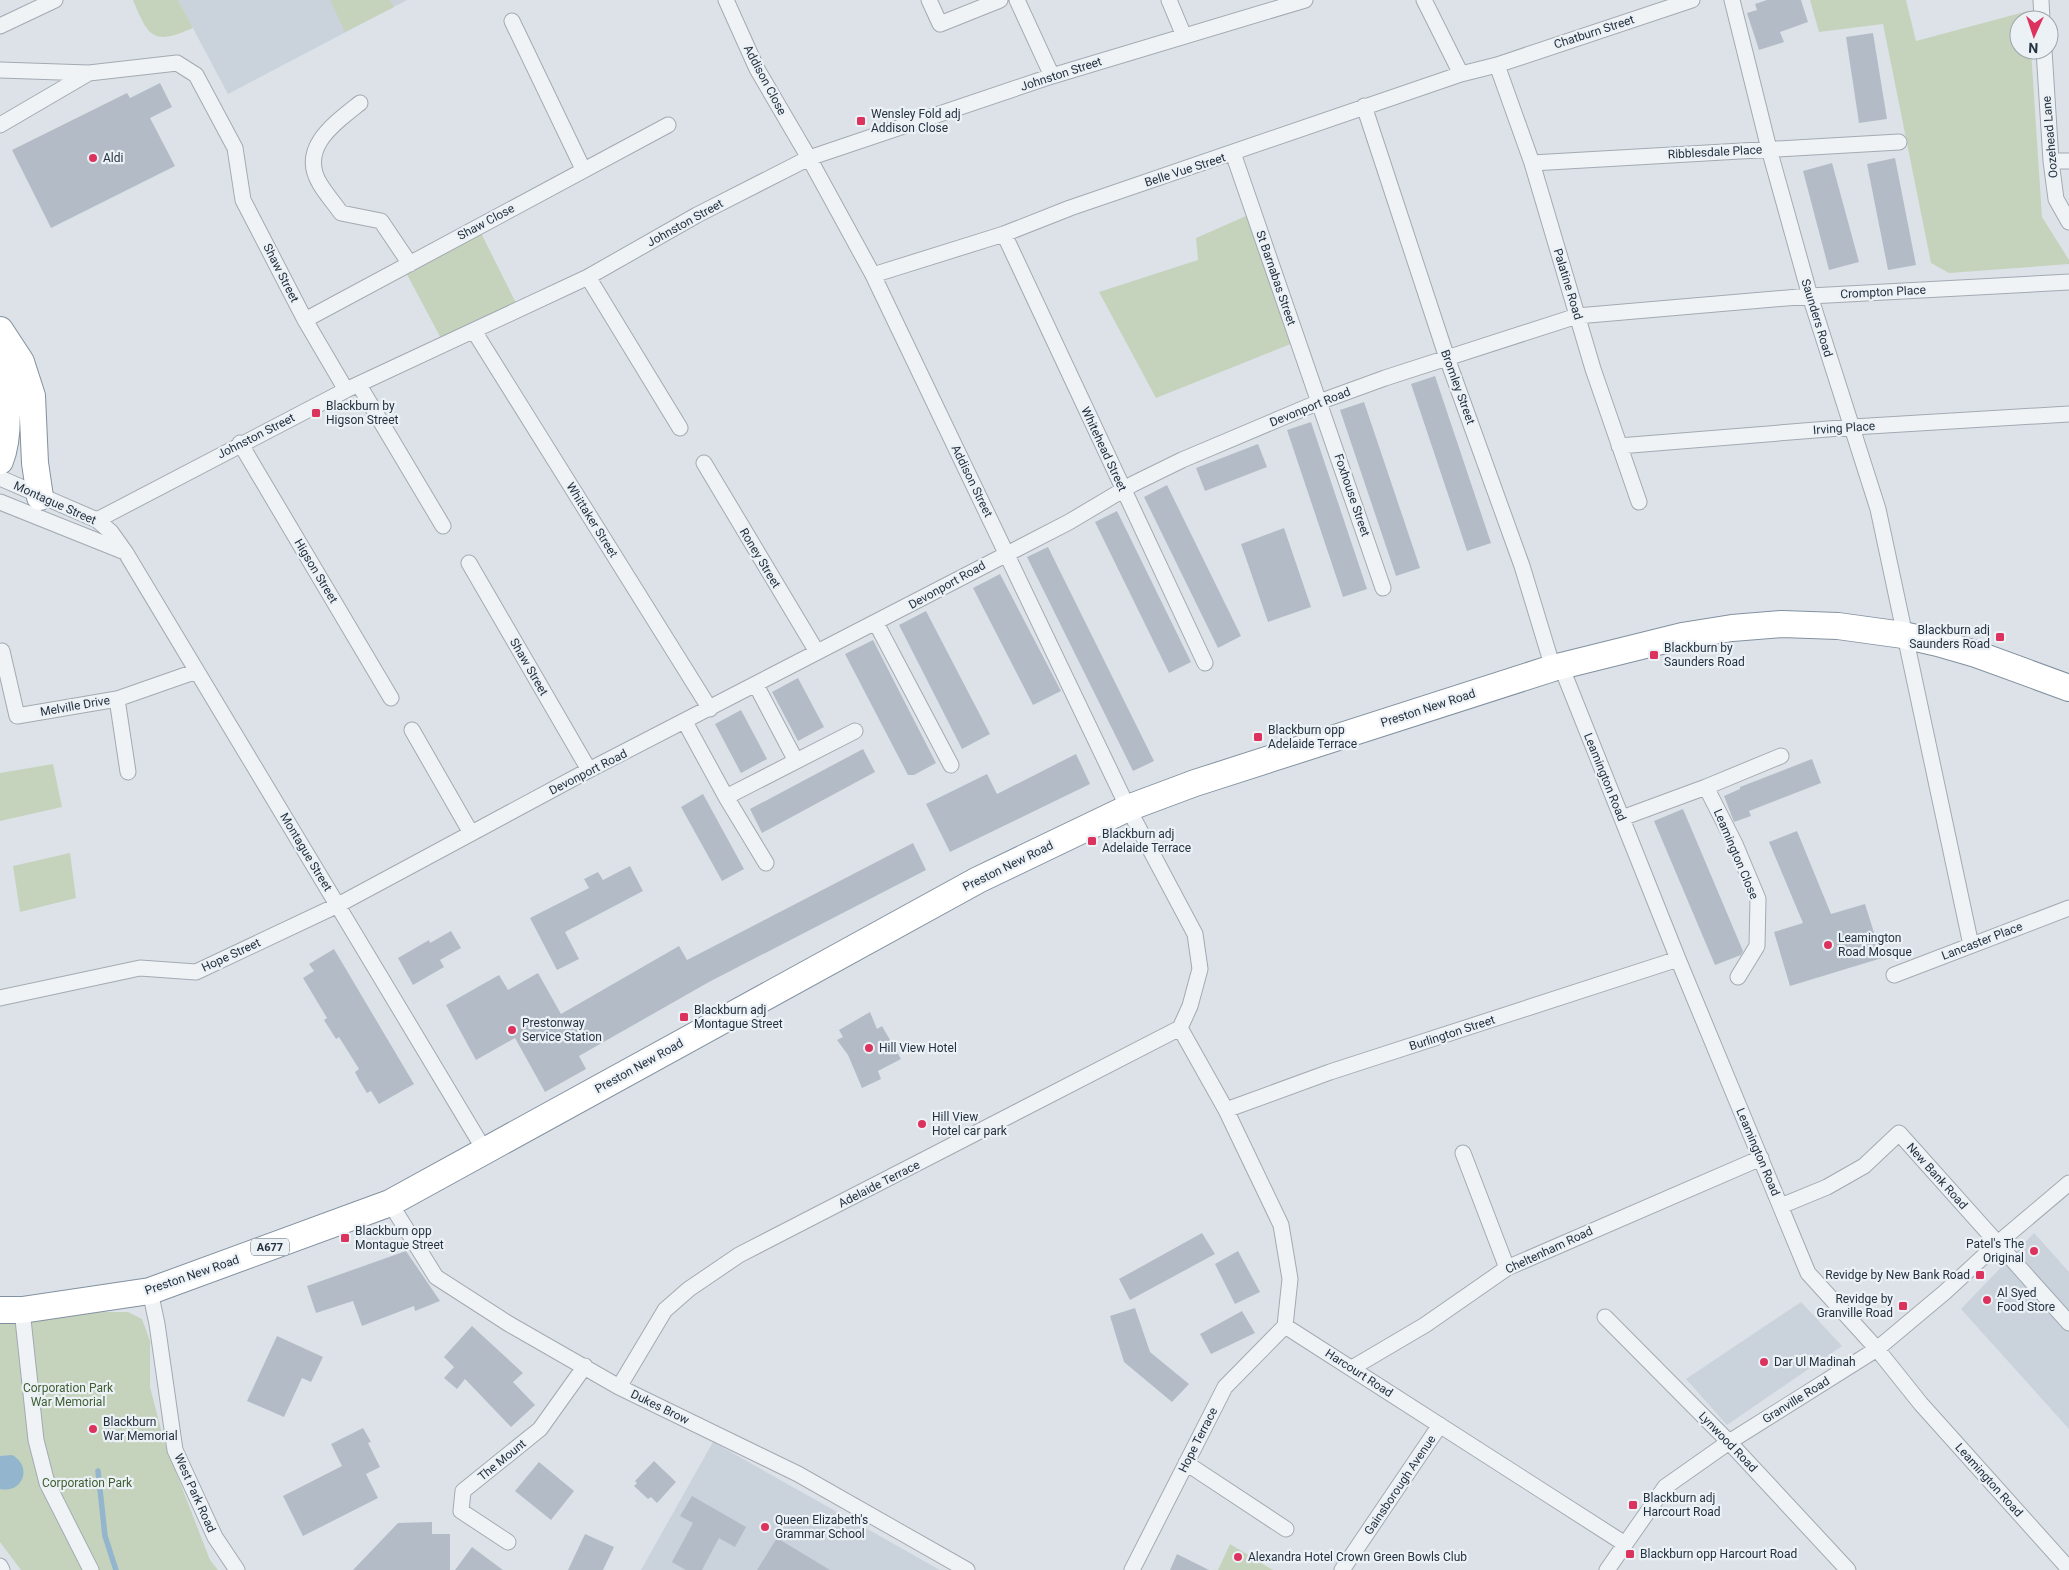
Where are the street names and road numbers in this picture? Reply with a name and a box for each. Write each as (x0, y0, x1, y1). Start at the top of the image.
street label: Chatburn Street (1552, 12, 1636, 52)
street label: Addison Close (741, 43, 789, 117)
street label: Johnston Street (1019, 54, 1104, 94)
street label: Oozehead Lane (2039, 95, 2061, 179)
street label: Ribblesdale Place (1667, 143, 1763, 161)
street label: Belle Vue Street (1143, 150, 1227, 190)
street label: Johnston Street (645, 196, 726, 250)
street label: Shaw Close (455, 201, 517, 243)
street label: St Barnabas Street (1253, 229, 1299, 327)
street label: Shaw Street (260, 241, 302, 305)
street label: Palatine Road (1551, 247, 1585, 321)
street label: Saunders Road (1798, 277, 1836, 359)
street label: Crompton Place (1840, 283, 1926, 301)
street label: Bromley Street (1438, 348, 1478, 426)
street label: Devonport Road (1268, 384, 1352, 430)
street label: Whitehead Street (1078, 405, 1130, 493)
street label: Johnston Street (215, 410, 297, 461)
street label: Irving Place (1813, 419, 1875, 437)
street label: Addison Street (948, 443, 996, 519)
street label: Foxhouse Street (1331, 452, 1373, 538)
street label: Montague Street (12, 479, 98, 527)
street label: Whittaker Street (563, 480, 621, 560)
street label: Roney Street (737, 525, 783, 591)
street label: Higson Street (291, 536, 341, 606)
street label: Devonport Road (906, 558, 988, 612)
street label: Shaw Street (507, 636, 551, 698)
street label: Preston New Road (1379, 686, 1477, 730)
street label: Melville Drive (39, 693, 111, 719)
street label: Leamington Road (1581, 731, 1629, 823)
street label: Devonport Road (547, 746, 629, 798)
street label: Leamington Close (1711, 807, 1761, 901)
street label: Montague Street (277, 810, 335, 894)
street label: Preston New Road (961, 838, 1055, 894)
street label: Lancaster Place (1940, 919, 2024, 963)
street label: Hope Street (199, 935, 263, 975)
street label: Burlington Street (1407, 1013, 1497, 1053)
street label: Preston New Road (592, 1036, 686, 1096)
street label: Leamington Road (1733, 1106, 1783, 1198)
street label: New Bank Road (1904, 1140, 1970, 1212)
street label: Adelaide Terrace (836, 1158, 922, 1210)
street label: Cheltenham Road (1503, 1224, 1595, 1276)
road number: A677 (251, 1238, 289, 1256)
street label: Preston New Road (143, 1252, 241, 1298)
street label: Harcourt Road (1323, 1346, 1395, 1400)
street label: Granville Road (1760, 1374, 1832, 1426)
street label: Dukes Brow (628, 1387, 692, 1427)
street label: Hope Terrace (1176, 1405, 1220, 1475)
street label: Lynwood Road (1696, 1409, 1760, 1475)
street label: Gainsborough Avenue (1361, 1433, 1439, 1537)
street label: The Mount (475, 1436, 529, 1484)
street label: Leamington Road (1952, 1440, 2026, 1520)
street label: West Park Road (171, 1451, 219, 1535)

